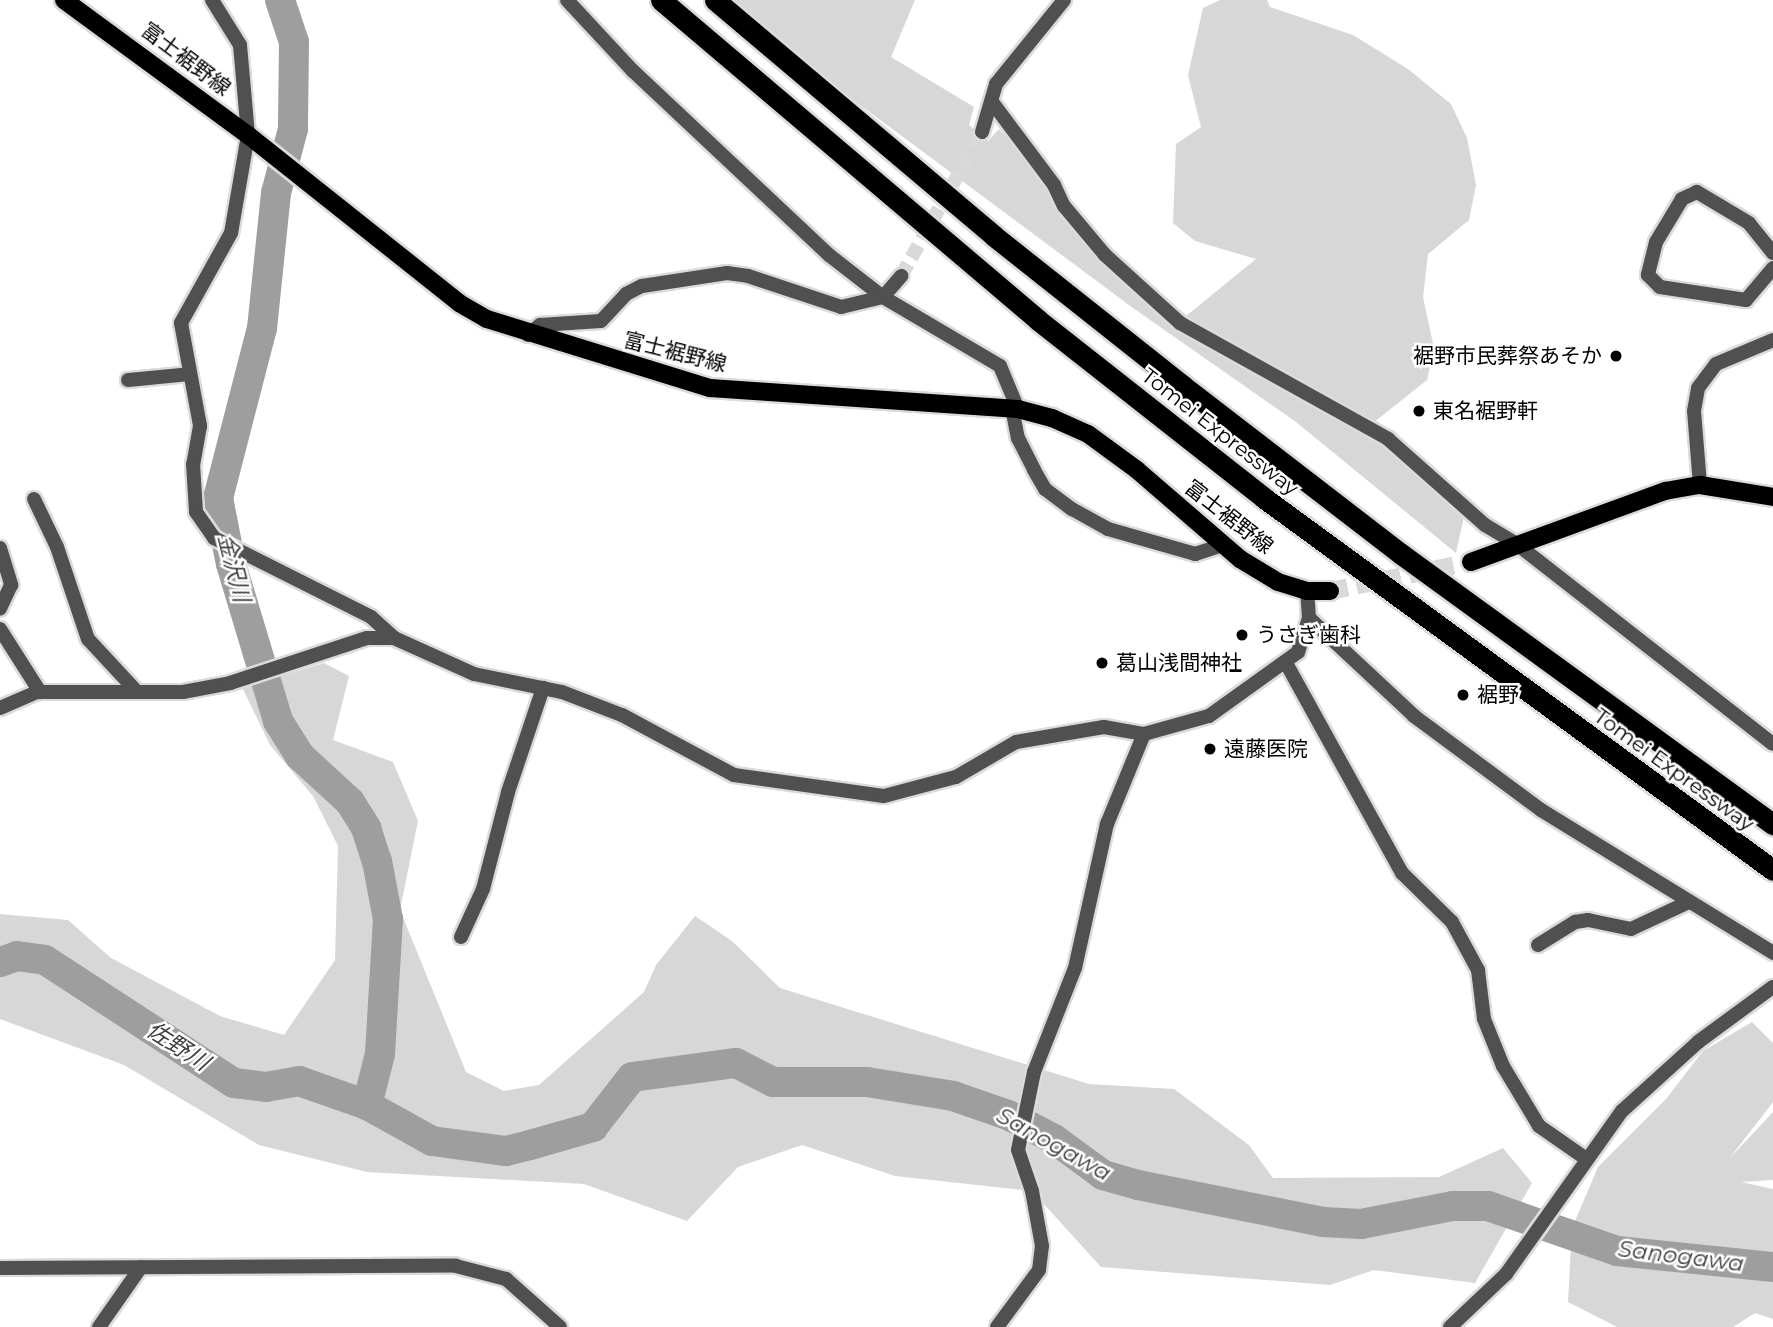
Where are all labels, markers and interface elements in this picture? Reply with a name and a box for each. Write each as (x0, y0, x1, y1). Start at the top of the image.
street label: 富士裾野線 (136, 17, 236, 101)
street label: 富士裾野線 (621, 327, 729, 377)
place label: 裾野市民葬祭あそか (1413, 343, 1602, 369)
marker: 裾野市民葬祭あそか (1608, 348, 1624, 364)
street label: Tomei Expressway (1137, 363, 1303, 501)
place label: 東名裾野軒 (1433, 398, 1538, 424)
marker: 東名裾野軒 (1411, 403, 1427, 419)
street label: 富士裾野線 (1180, 475, 1278, 559)
water label: 金沢川 (212, 531, 256, 605)
place label: うさぎ歯科 (1256, 622, 1361, 648)
marker: うさぎ歯科 (1234, 627, 1250, 643)
place label: 葛山浅間神社 (1116, 650, 1242, 676)
marker: 葛山浅間神社 (1094, 655, 1110, 671)
place label: 裾野 (1477, 682, 1519, 708)
marker: 裾野 (1455, 687, 1471, 703)
street label: Tomei Expressway (1589, 703, 1759, 837)
place label: 遠藤医院 (1224, 736, 1308, 762)
marker: 遠藤医院 (1202, 741, 1218, 757)
water label: 佐野川 (142, 1016, 214, 1076)
water label: Sanogawa (992, 1101, 1116, 1187)
water label: Sanogawa (1617, 1235, 1745, 1277)

